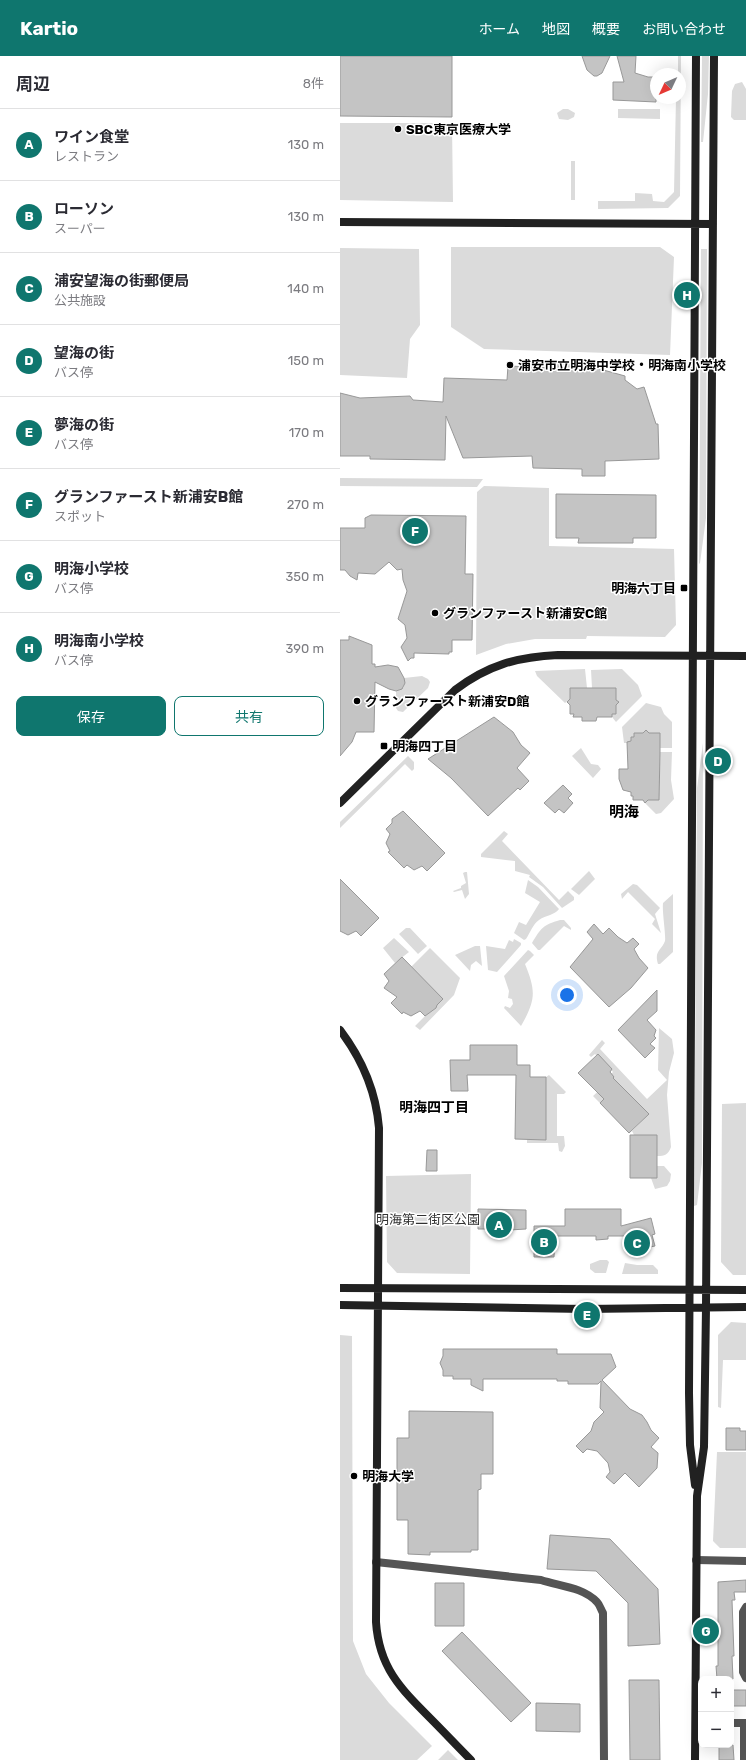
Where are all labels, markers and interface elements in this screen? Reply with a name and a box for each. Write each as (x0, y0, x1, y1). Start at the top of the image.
text: Kartio (20, 17, 78, 40)
text: ホーム (478, 21, 520, 38)
text: 地図 (542, 21, 570, 38)
text: 概要 (592, 21, 620, 38)
text: お問い合わせ (642, 21, 726, 38)
north arrow (650, 68, 686, 104)
text: 周辺 (16, 74, 50, 94)
text: 8件 (303, 76, 324, 91)
place label: SBC東京医療大学 (406, 122, 511, 137)
marker: SBC東京医療大学 (393, 124, 403, 134)
text: ワイン食堂 (54, 128, 129, 146)
text: A (24, 137, 34, 152)
text: 130 m (288, 137, 324, 152)
text: レストラン (54, 149, 119, 164)
text: ローソン (54, 200, 114, 218)
text: B (24, 209, 34, 224)
text: 130 m (288, 209, 324, 224)
text: スーパー (54, 221, 106, 236)
text: 浦安望海の街郵便局 (54, 272, 189, 290)
pin: H (674, 280, 700, 310)
text: C (24, 281, 34, 296)
text: 140 m (287, 281, 324, 296)
text: 公共施設 (54, 293, 106, 308)
text: 望海の街 (54, 344, 114, 362)
text: D (24, 353, 34, 368)
text: 150 m (288, 353, 324, 368)
place label: 浦安市立明海中学校・明海南小学校 (518, 358, 726, 373)
marker: 浦安市立明海中学校・明海南小学校 (505, 360, 515, 370)
text: バス停 (54, 365, 93, 380)
text: 夢海の街 (54, 416, 114, 434)
text: E (25, 425, 33, 440)
text: 170 m (289, 425, 324, 440)
text: バス停 (54, 437, 93, 452)
text: グランファースト新浦安B館 (54, 488, 243, 506)
text: F (25, 497, 33, 512)
text: 270 m (287, 497, 324, 512)
text: スポット (54, 509, 106, 524)
pin: F (402, 516, 428, 546)
text: 明海小学校 (54, 560, 129, 578)
text: G (24, 569, 34, 584)
text: 350 m (285, 569, 324, 584)
text: バス停 (54, 581, 93, 596)
place label: 明海六丁目 (611, 581, 676, 596)
marker: 明海六丁目 (679, 583, 689, 593)
place label: グランファースト新浦安C館 (443, 606, 607, 621)
marker: グランファースト新浦安C館 (430, 608, 440, 618)
text: 明海南小学校 (54, 632, 144, 650)
text: H (24, 641, 34, 656)
text: 390 m (285, 641, 324, 656)
text: バス停 (54, 653, 93, 668)
place label: グランファースト新浦安D館 (365, 694, 529, 709)
button: 保存 (16, 696, 166, 736)
button: 共有 (174, 696, 324, 736)
marker: グランファースト新浦安D館 (352, 696, 362, 706)
place label: 明海四丁目 (392, 739, 457, 754)
marker: 明海四丁目 (379, 741, 389, 751)
pin: D (705, 746, 731, 776)
district label: 明海 (609, 803, 639, 821)
your location (557, 985, 577, 1005)
district label: 明海四丁目 (399, 1099, 469, 1116)
pin: A (486, 1210, 512, 1240)
park label: 明海第二街区公園 (376, 1212, 480, 1227)
pin: B (531, 1227, 557, 1257)
pin: C (624, 1228, 650, 1258)
pin: E (574, 1300, 600, 1330)
place label: 明海大学 (362, 1469, 414, 1484)
marker: 明海大学 (349, 1471, 359, 1481)
pin: G (693, 1616, 719, 1646)
map controls (698, 1676, 734, 1748)
button: + (698, 1676, 734, 1712)
button: − (698, 1712, 734, 1748)

